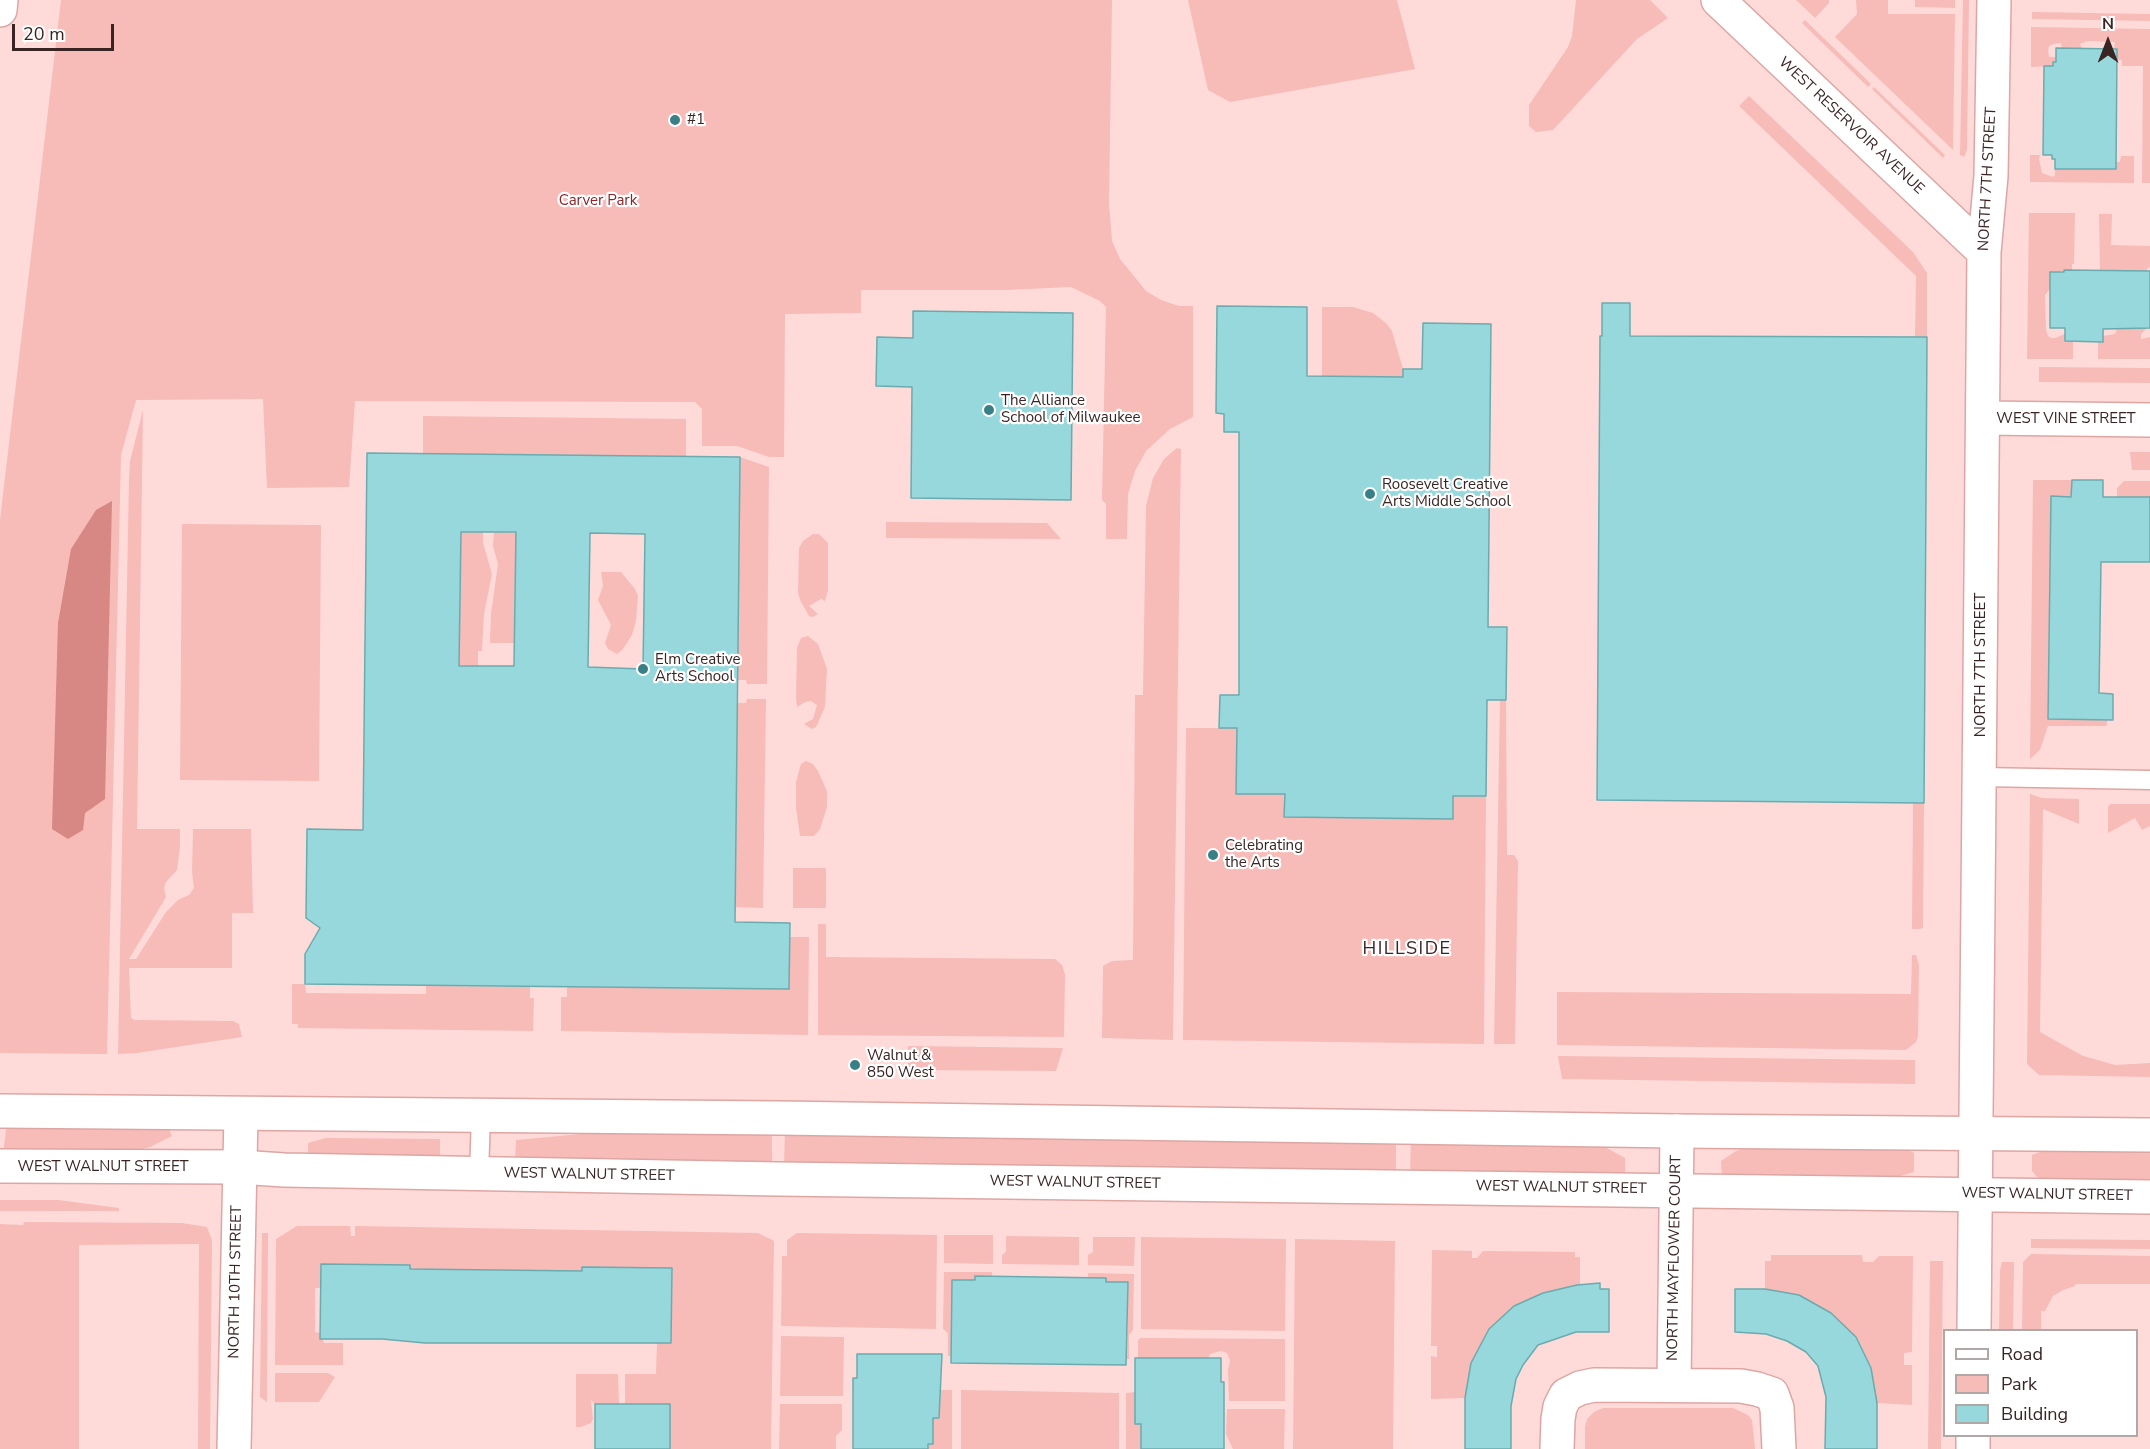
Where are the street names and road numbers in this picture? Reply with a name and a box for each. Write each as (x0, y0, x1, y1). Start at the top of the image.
street label: WEST RESERVOIR AVENUE (1774, 54, 1928, 198)
street label: NORTH 7TH STREET (1975, 106, 2001, 252)
street label: WEST VINE STREET (1996, 410, 2136, 428)
street label: NORTH 7TH STREET (1972, 593, 1990, 737)
street label: NORTH MAYFLOWER COURT (1664, 1155, 1686, 1361)
street label: WEST WALNUT STREET (17, 1158, 189, 1176)
street label: WEST WALNUT STREET (503, 1165, 675, 1185)
street label: WEST WALNUT STREET (989, 1173, 1161, 1193)
street label: WEST WALNUT STREET (1475, 1178, 1647, 1198)
street label: WEST WALNUT STREET (1961, 1185, 2133, 1205)
street label: NORTH 10TH STREET (226, 1205, 246, 1359)

